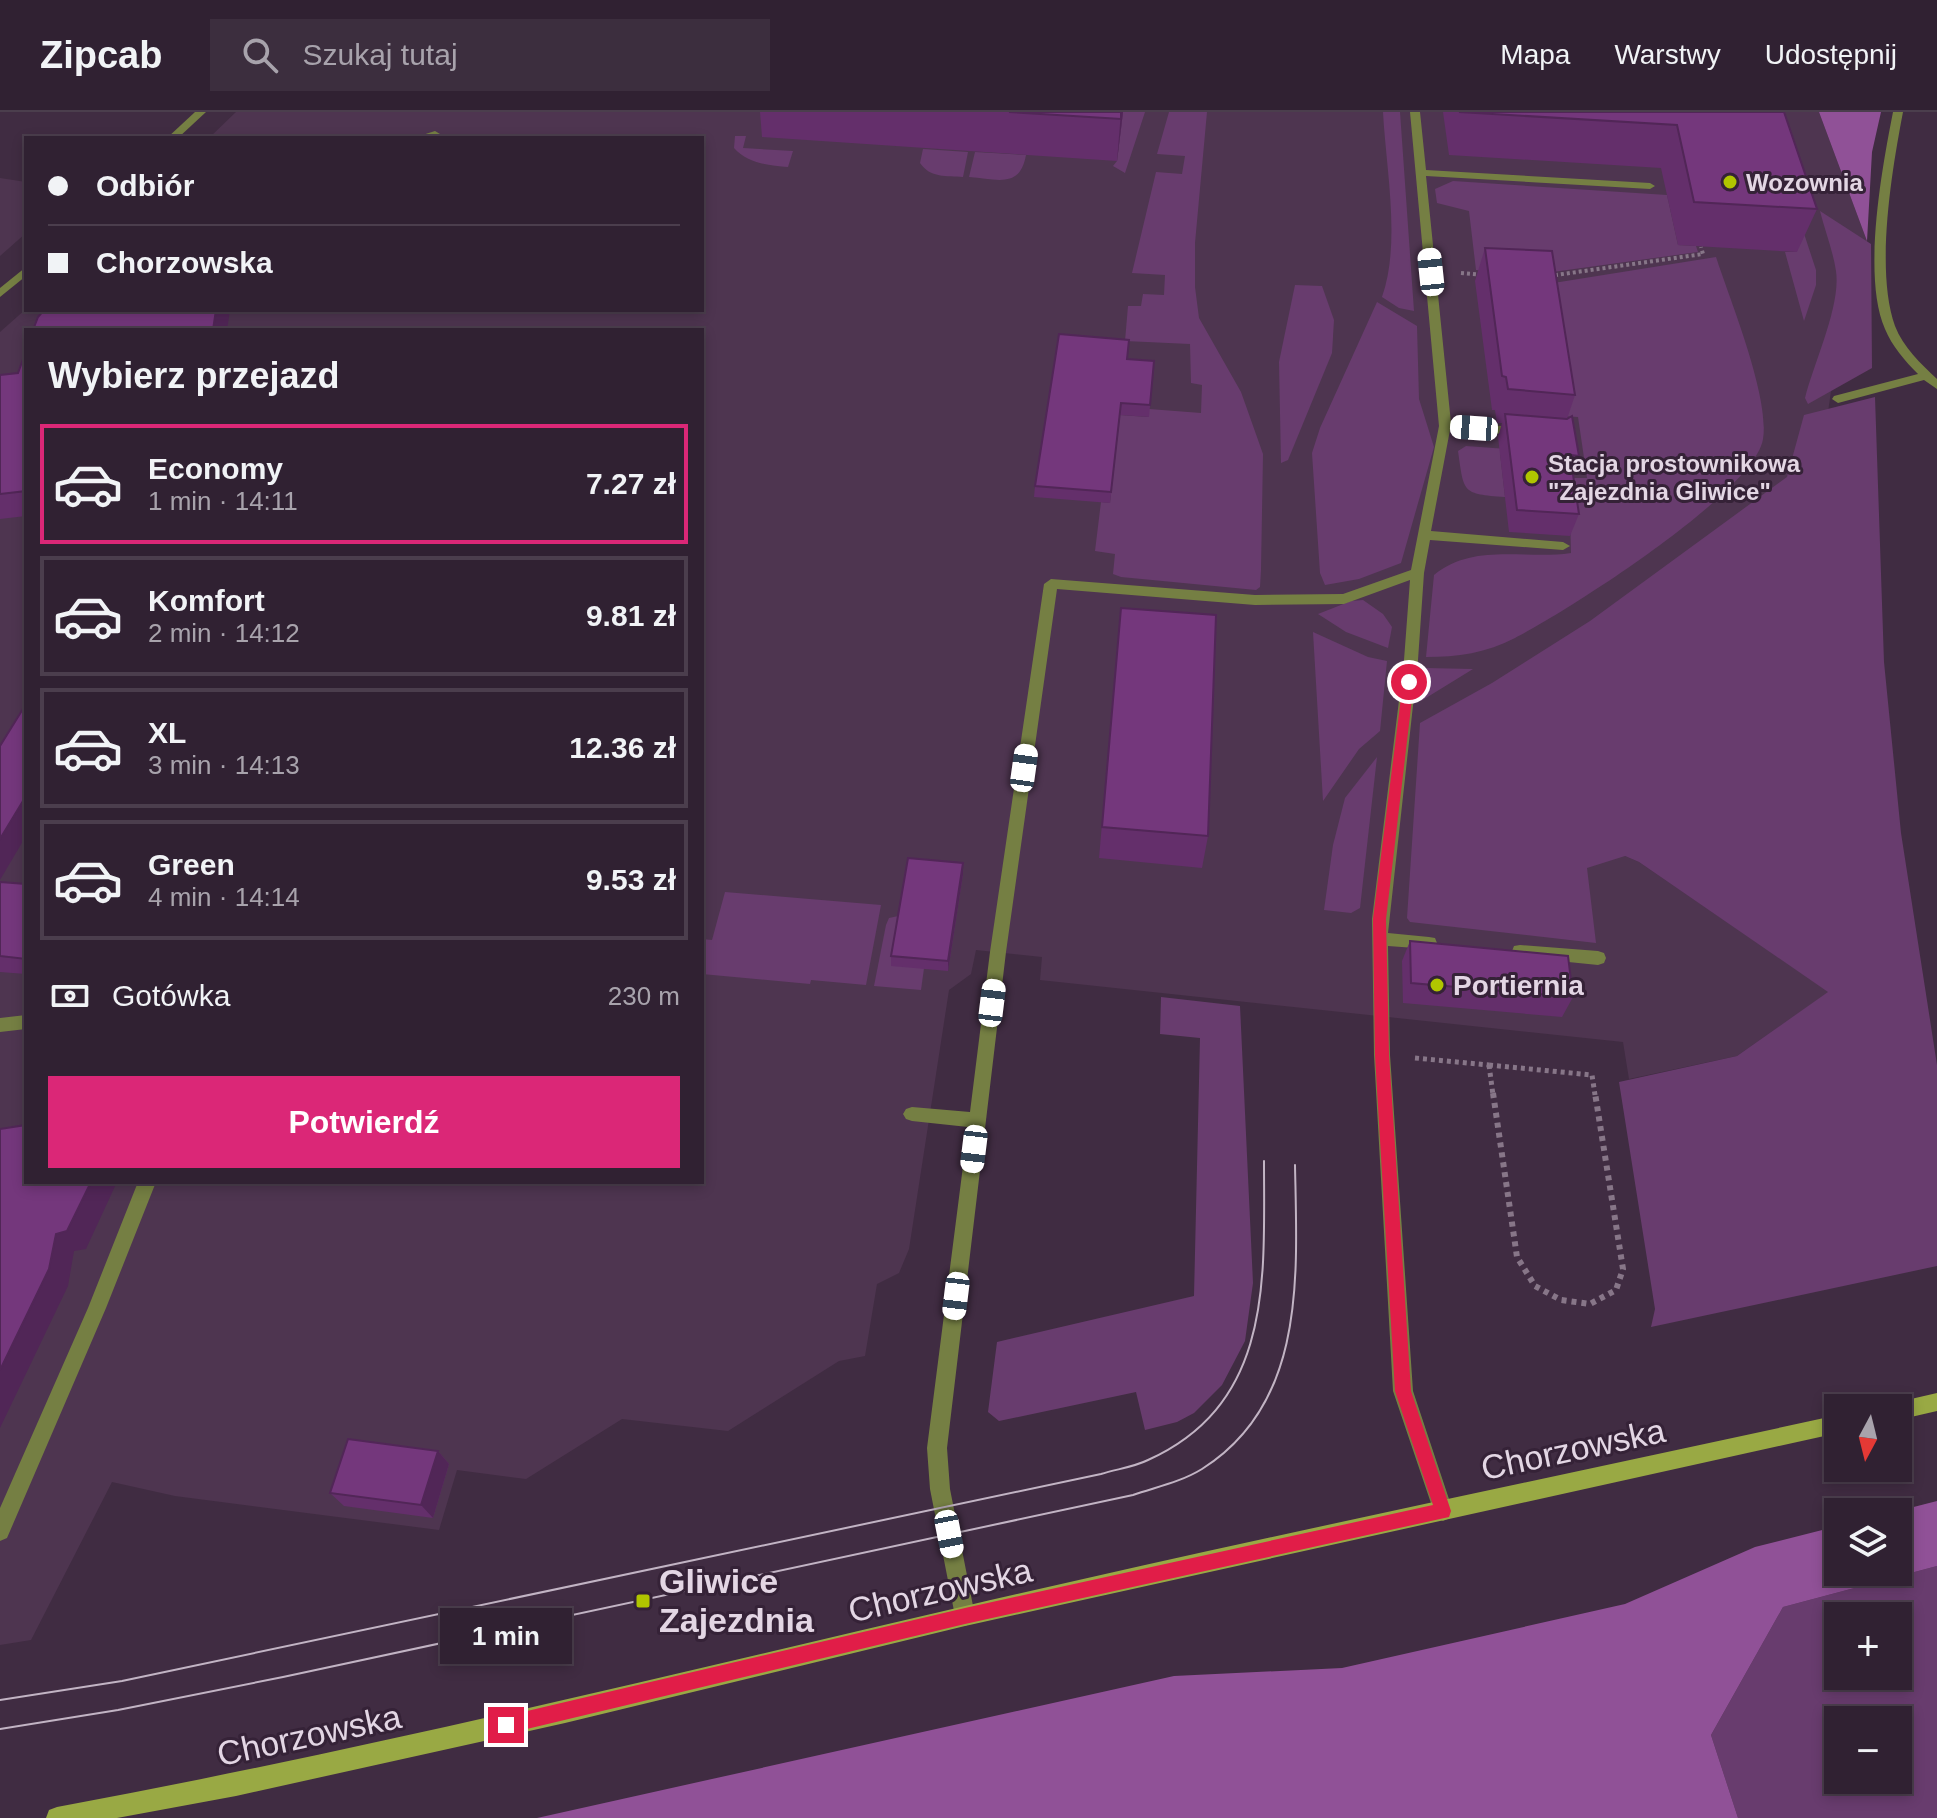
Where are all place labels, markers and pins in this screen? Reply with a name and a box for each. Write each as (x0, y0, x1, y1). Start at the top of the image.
place label: Wozownia (1746, 169, 1864, 196)
marker: Wozownia (1721, 173, 1739, 191)
place label: Stacja prostownikowa "Zajezdnia Gliwice" (1548, 450, 1801, 505)
marker: Stacja prostownikowa "Zajezdnia Gliwice" (1523, 468, 1541, 486)
place label: Portiernia (1453, 970, 1584, 1001)
marker: Portiernia (1428, 976, 1446, 994)
place label: Gliwice Zajezdnia (659, 1562, 815, 1639)
marker: Gliwice Zajezdnia (634, 1592, 652, 1610)

